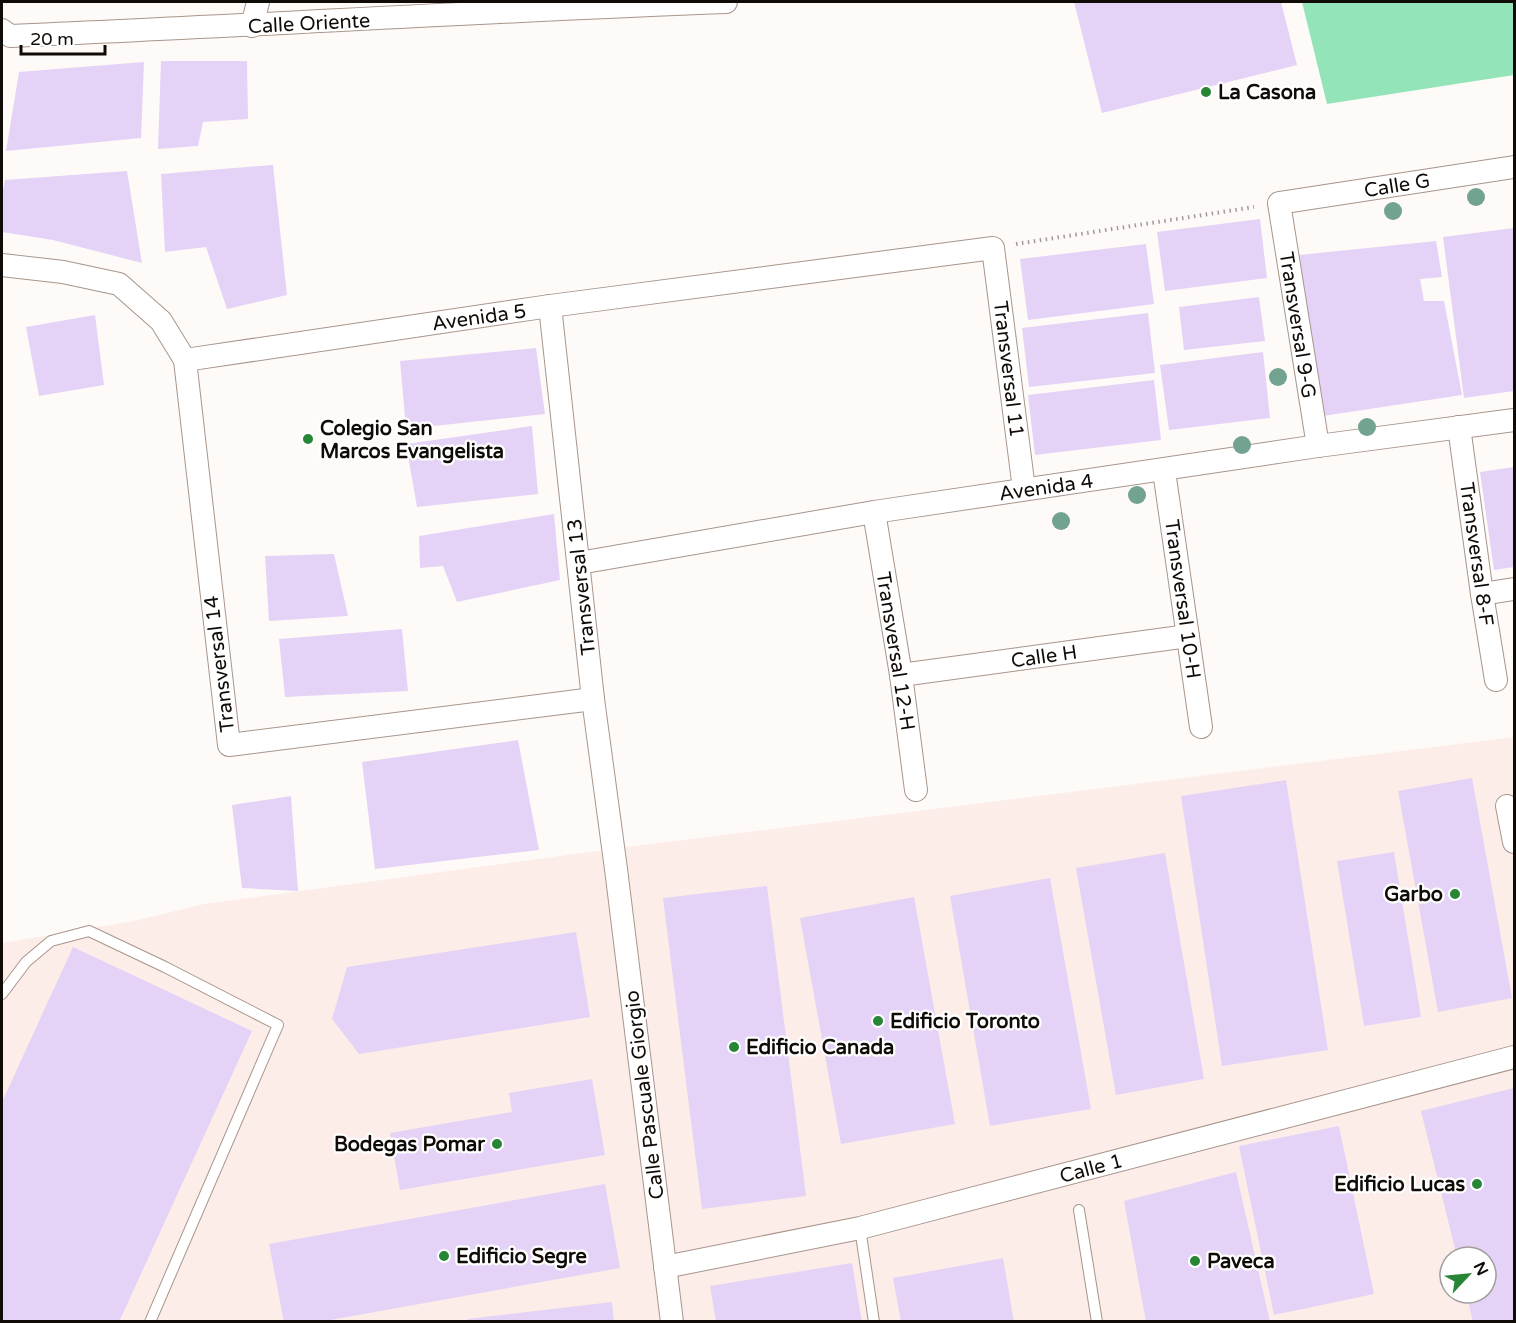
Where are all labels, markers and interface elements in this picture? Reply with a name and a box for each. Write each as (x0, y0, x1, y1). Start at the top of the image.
street label: Calle Oriente (247, 9, 371, 39)
scale bar (21, 18, 105, 56)
text: 20 m (30, 28, 74, 50)
place label: La Casona (1218, 81, 1316, 105)
marker: La Casona (1199, 85, 1213, 99)
street label: Calle G (1362, 169, 1432, 203)
street label: Transversal 9-G (1274, 250, 1320, 400)
street label: Avenida 5 (431, 300, 528, 336)
street label: Transversal 11 (988, 300, 1028, 439)
place label: Colegio San Marcos Evangelista (320, 417, 504, 464)
marker: Colegio San Marcos Evangelista (301, 432, 315, 446)
street label: Avenida 4 (998, 470, 1095, 506)
street label: Transversal 8-F (1454, 481, 1498, 628)
street label: Transversal 13 (563, 517, 601, 656)
street label: Transversal 10-H (1159, 518, 1205, 680)
street label: Transversal 12-H (871, 570, 919, 732)
street label: Transversal 14 (200, 594, 240, 733)
street label: Calle H (1009, 640, 1079, 674)
place label: Garbo (1384, 883, 1443, 907)
marker: Garbo (1448, 887, 1462, 901)
street label: Calle Pascuale Giorgio (620, 989, 670, 1201)
place label: Edificio Toronto (890, 1010, 1040, 1034)
marker: Edificio Toronto (871, 1014, 885, 1028)
place label: Edificio Canada (746, 1036, 894, 1060)
marker: Edificio Canada (727, 1040, 741, 1054)
place label: Bodegas Pomar (334, 1133, 485, 1157)
marker: Bodegas Pomar (490, 1137, 504, 1151)
street label: Calle 1 (1057, 1149, 1125, 1189)
place label: Edificio Lucas (1334, 1173, 1465, 1197)
marker: Edificio Lucas (1470, 1177, 1484, 1191)
place label: Edificio Segre (456, 1245, 587, 1269)
north arrow (1438, 1245, 1498, 1305)
marker: Edificio Segre (437, 1249, 451, 1263)
place label: Paveca (1207, 1250, 1275, 1274)
marker: Paveca (1188, 1254, 1202, 1268)
text: N (1469, 1259, 1492, 1279)

